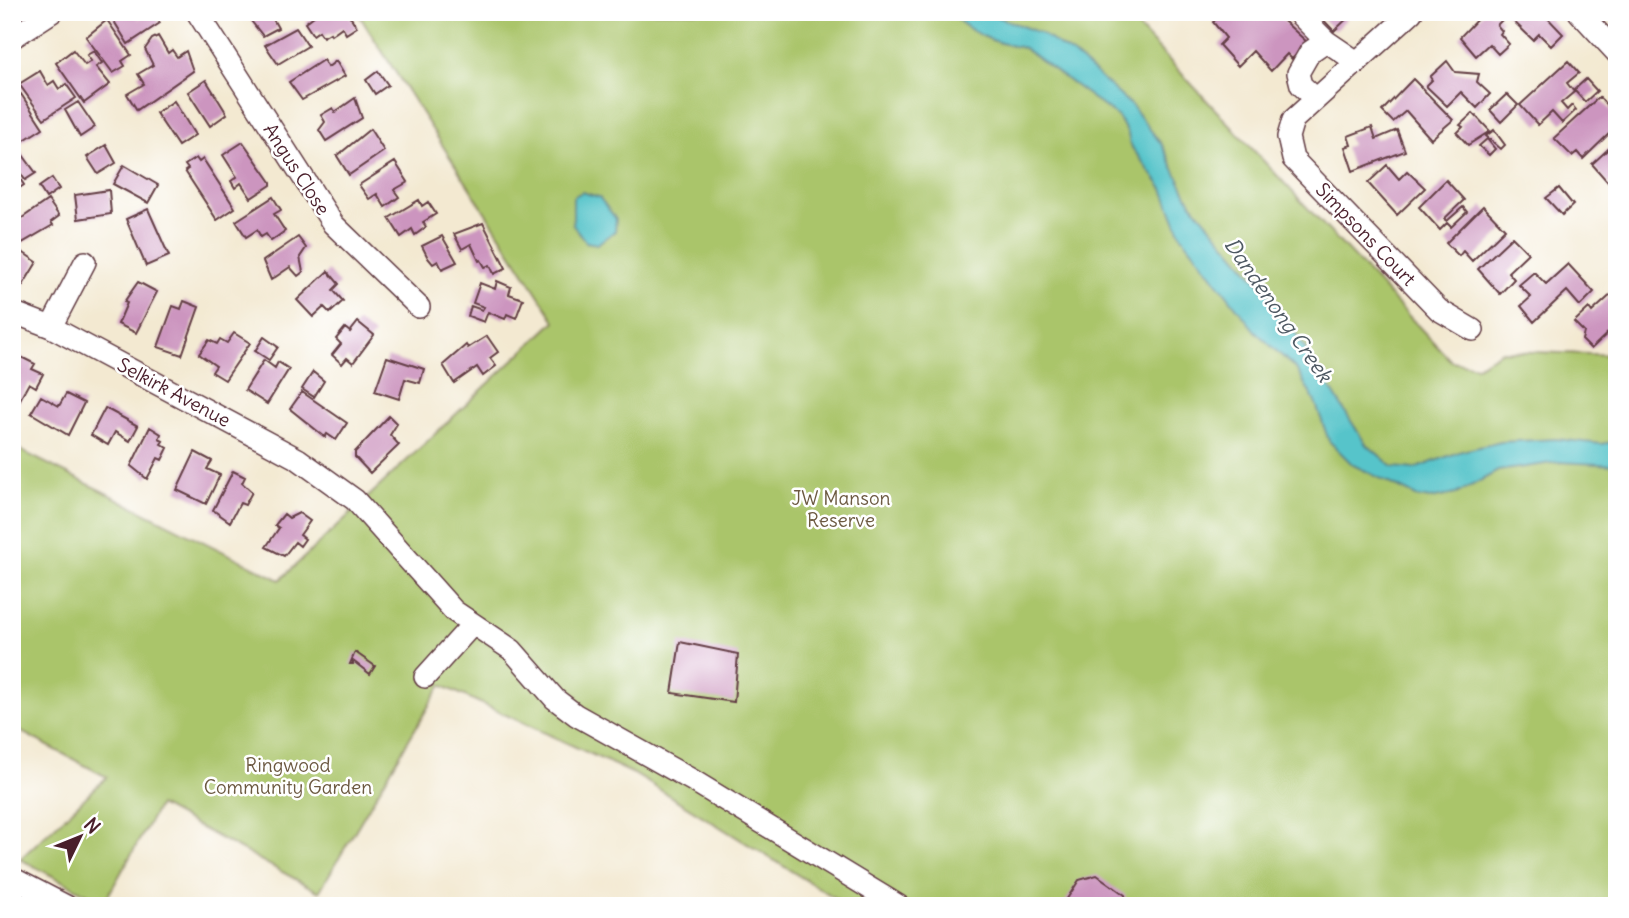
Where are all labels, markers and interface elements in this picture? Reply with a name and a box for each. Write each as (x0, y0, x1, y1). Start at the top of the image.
street label: Angus Close (259, 119, 335, 219)
street label: Simpsons Court (1311, 177, 1421, 291)
water label: Dandenong Creek (1218, 232, 1339, 388)
street label: Selkirk Avenue (113, 352, 235, 432)
park label: JW Manson Reserve (791, 486, 891, 532)
park label: Ringwood Community Garden (204, 753, 372, 799)
north arrow (46, 802, 116, 872)
text: N (79, 812, 106, 838)

